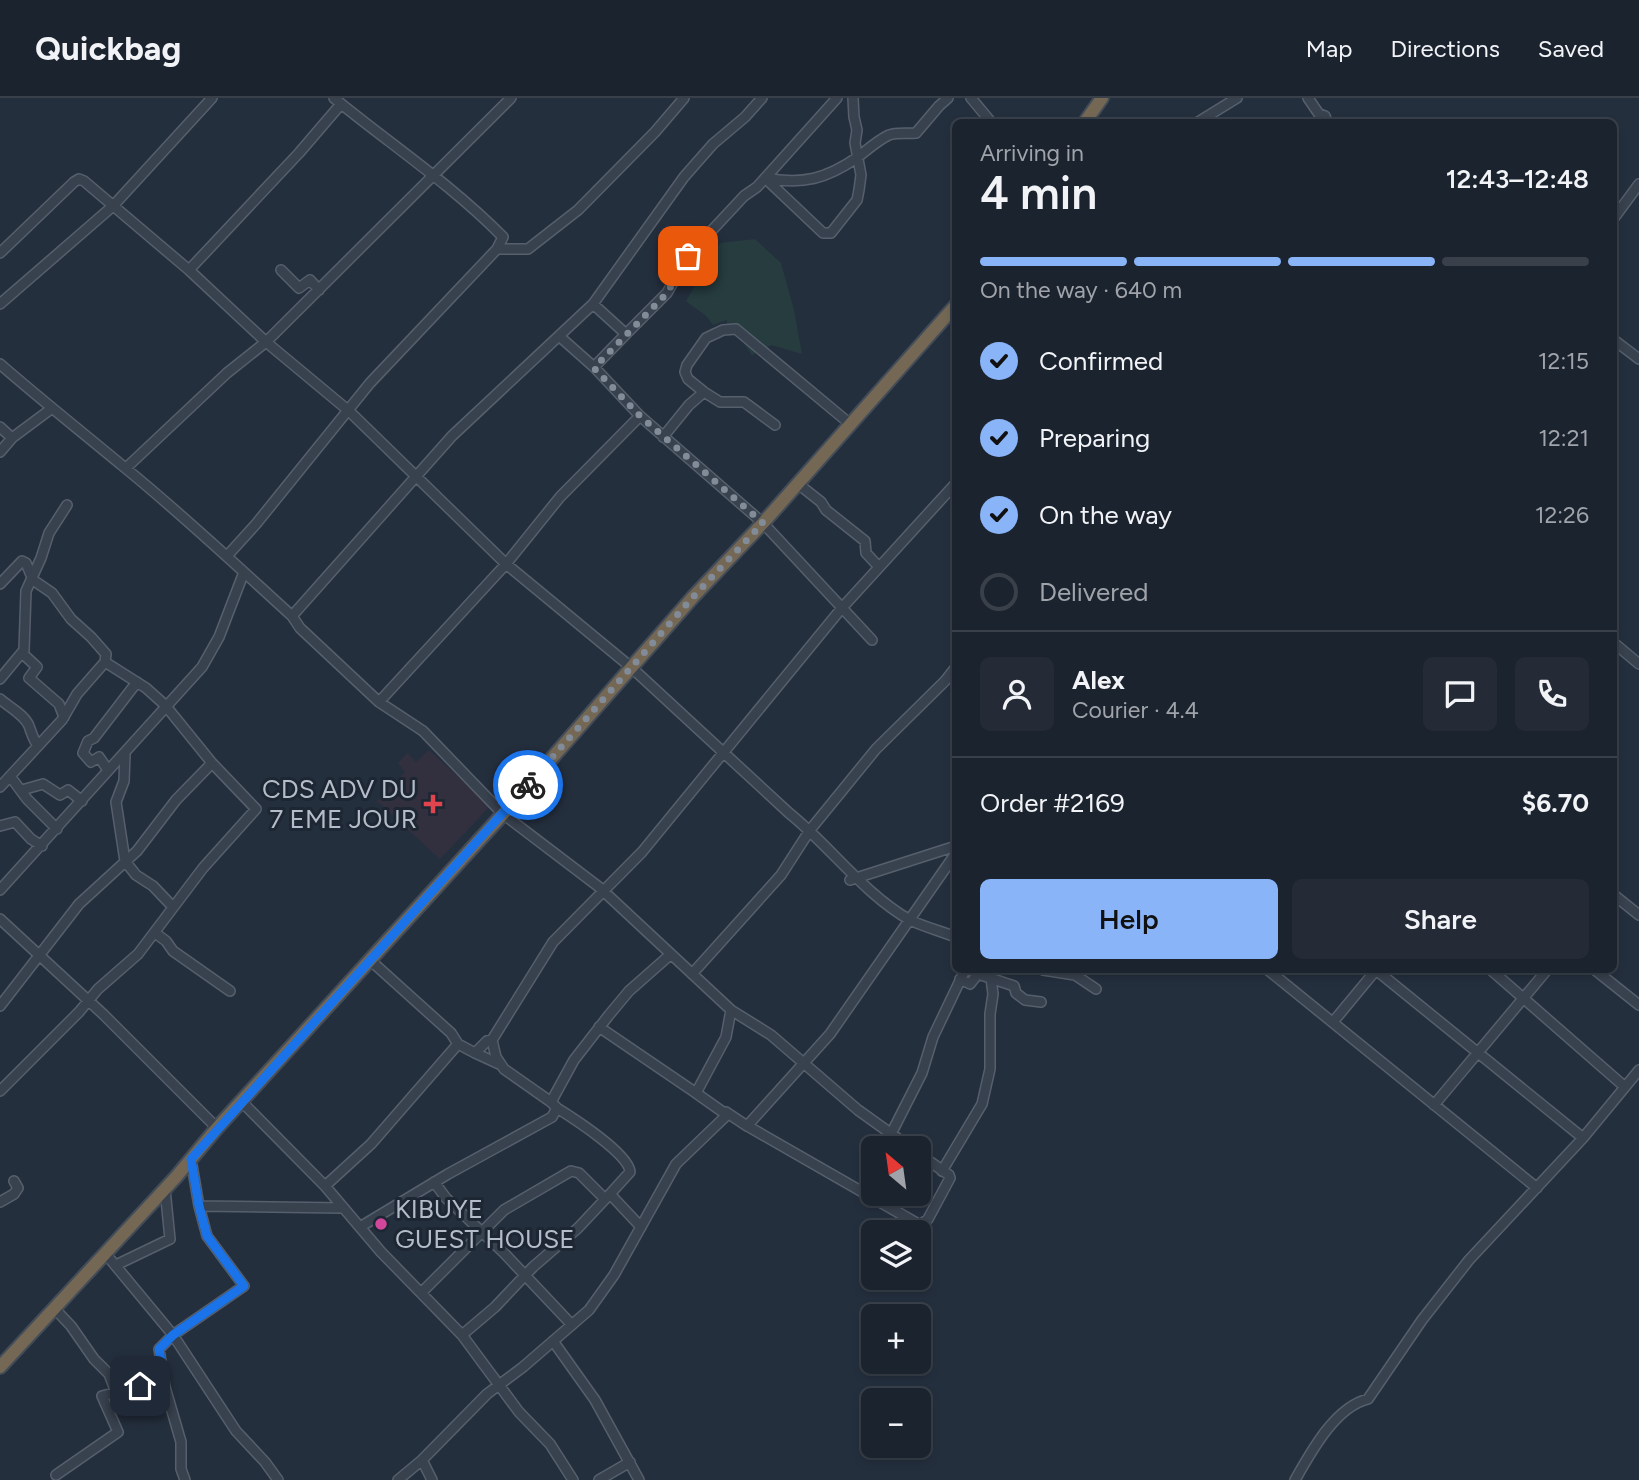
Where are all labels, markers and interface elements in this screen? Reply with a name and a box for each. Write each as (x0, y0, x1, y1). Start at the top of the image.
text: Quickbag (35, 29, 181, 68)
text: Map (1306, 34, 1352, 63)
text: Directions (1390, 34, 1500, 63)
text: Saved (1538, 34, 1604, 63)
text: Arriving in (980, 139, 1084, 167)
text: 12:43–12:48 (1446, 163, 1589, 195)
text: 4 min (980, 165, 1097, 221)
pin (658, 226, 718, 286)
icon: bag (669, 237, 707, 275)
text: On the way · 640 m (980, 276, 1182, 304)
icon: check (980, 342, 1018, 380)
text: Confirmed (1039, 345, 1163, 377)
text: 12:15 (1538, 347, 1589, 375)
icon: check (980, 419, 1018, 457)
text: Preparing (1039, 422, 1150, 454)
text: 12:21 (1538, 424, 1589, 452)
icon: check (980, 496, 1018, 534)
text: On the way (1039, 499, 1172, 531)
text: 12:26 (1535, 501, 1589, 529)
text: Delivered (1039, 576, 1148, 608)
button: person (980, 657, 1054, 731)
button: chat (1423, 657, 1497, 731)
button: phone (1515, 657, 1589, 731)
text: Alex (1072, 664, 1125, 696)
text: Courier · 4.4 (1072, 696, 1199, 724)
courier (493, 750, 563, 820)
icon: bike (509, 766, 547, 804)
place label: CDS ADV DU 7 EME JOUR (262, 773, 417, 835)
text: Order #2169 (980, 787, 1125, 819)
text: $6.70 (1522, 787, 1589, 819)
marker: CDS ADV DU 7 EME JOUR (423, 794, 443, 814)
button: Help (980, 879, 1278, 959)
button: Share (1292, 879, 1589, 959)
north arrow (861, 1136, 931, 1206)
map controls (861, 1136, 931, 1458)
place label: KIBUYE GUEST HOUSE (395, 1193, 575, 1255)
marker: KIBUYE GUEST HOUSE (373, 1216, 389, 1232)
button: layers (861, 1220, 931, 1290)
button: + (861, 1304, 931, 1374)
pin (110, 1356, 170, 1416)
icon: home (121, 1367, 159, 1405)
button: − (861, 1388, 931, 1458)

